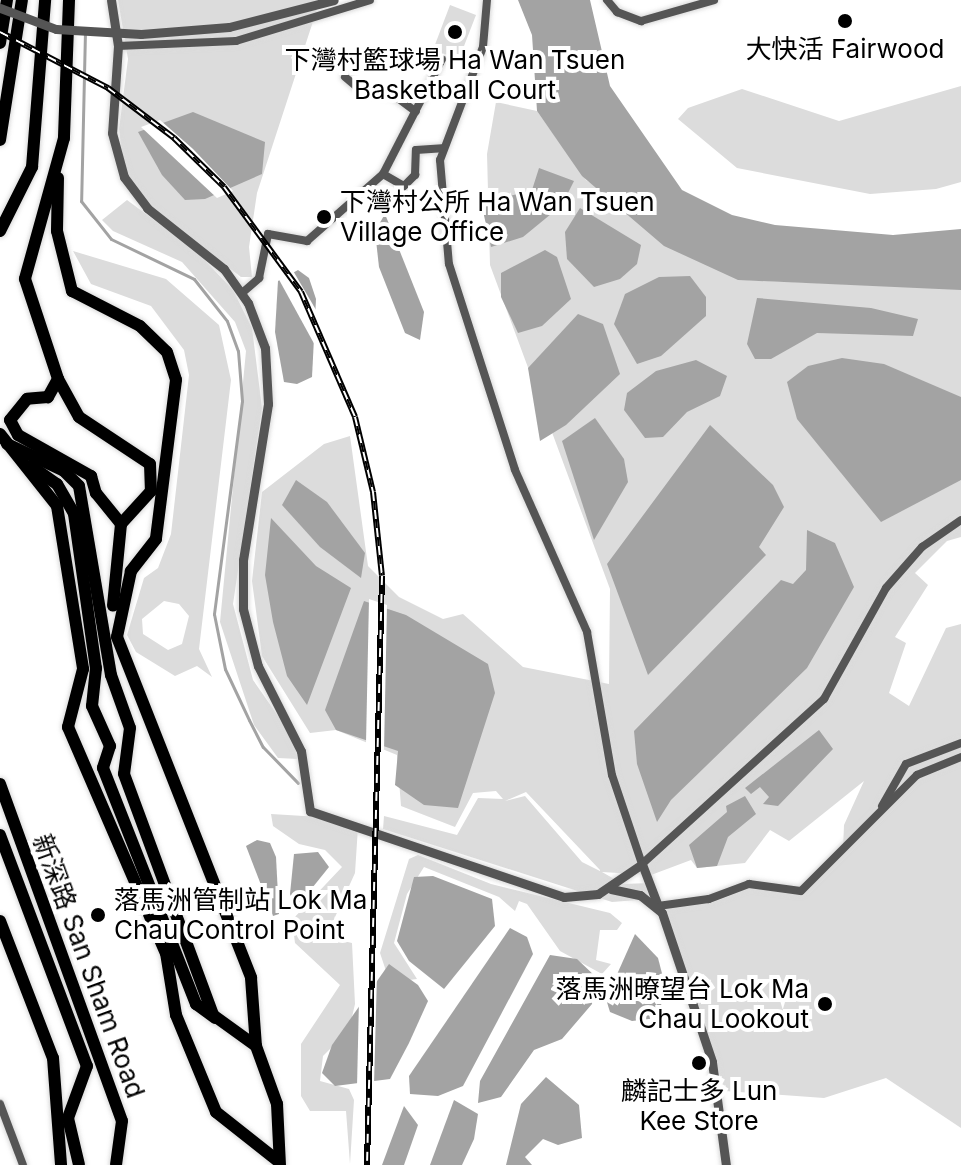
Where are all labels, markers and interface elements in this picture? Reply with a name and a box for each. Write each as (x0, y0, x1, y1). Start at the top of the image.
marker: 大快活 Fairwood (836, 12, 854, 30)
marker: 下灣村籃球場 Ha Wan Tsuen Basketball Court (446, 23, 464, 41)
place label: 大快活 Fairwood (746, 33, 944, 65)
place label: 下灣村籃球場 Ha Wan Tsuen Basketball Court (285, 44, 625, 106)
place label: 下灣村公所 Ha Wan Tsuen Village Office (340, 186, 655, 248)
marker: 下灣村公所 Ha Wan Tsuen Village Office (315, 208, 333, 226)
street label: 新深路 San Sham Road (27, 830, 151, 1102)
place label: 落馬洲管制站 Lok Ma Chau Control Point (114, 884, 367, 946)
marker: 落馬洲管制站 Lok Ma Chau Control Point (89, 906, 107, 924)
place label: 落馬洲暸望台 Lok Ma Chau Lookout (556, 973, 809, 1034)
marker: 落馬洲暸望台 Lok Ma Chau Lookout (816, 995, 834, 1013)
marker: 麟記士多 Lun Kee Store (690, 1054, 708, 1072)
place label: 麟記士多 Lun Kee Store (621, 1075, 777, 1136)

